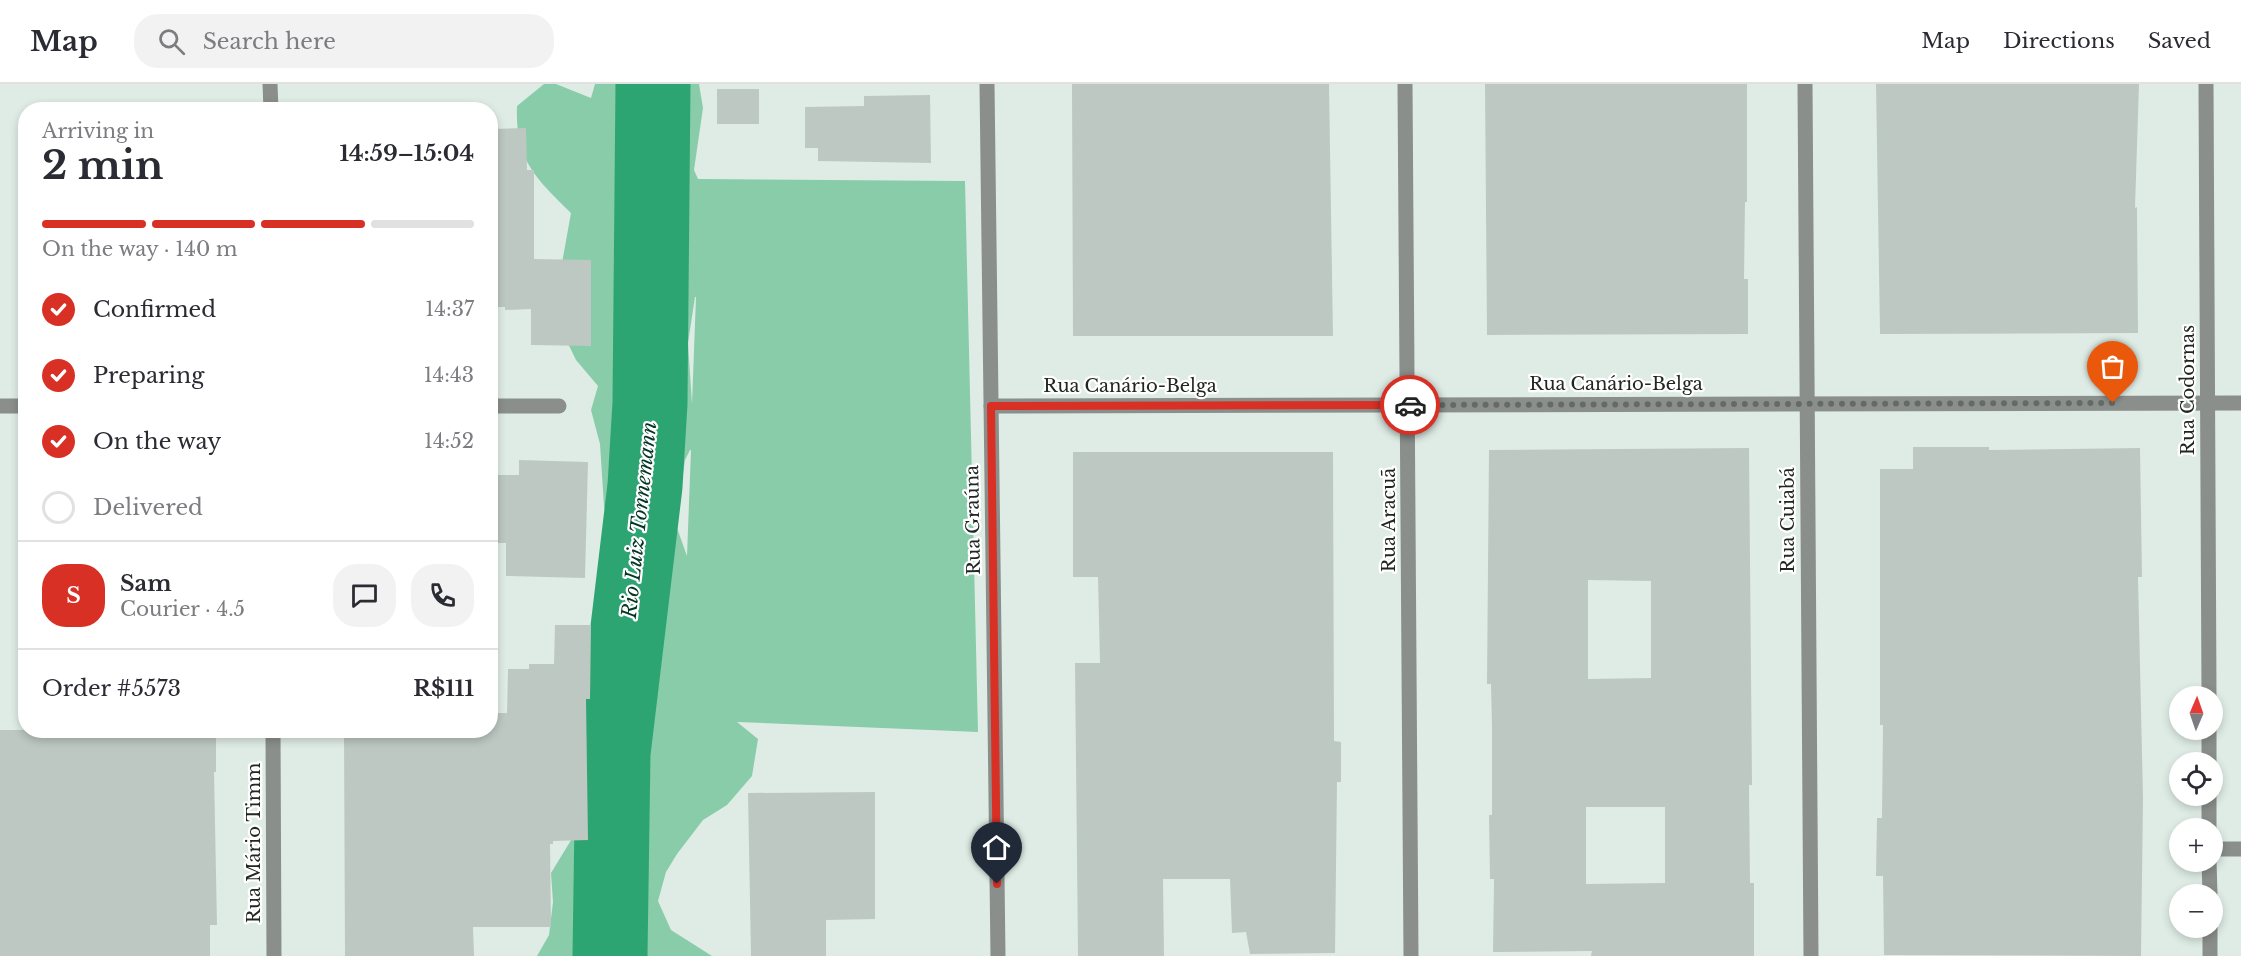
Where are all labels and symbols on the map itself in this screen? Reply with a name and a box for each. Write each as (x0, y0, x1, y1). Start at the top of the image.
street label: Rua Codornas (2177, 325, 2199, 455)
pin (2087, 341, 2138, 403)
street label: Rua Canário-Belga (1529, 373, 1703, 395)
street label: Rua Canário-Belga (1043, 375, 1217, 397)
courier (1380, 375, 1440, 435)
water label: Rio Luiz Tonnemann (617, 421, 661, 620)
street label: Rua Graúna (961, 465, 985, 575)
street label: Rua Cuiabá (1777, 467, 1799, 573)
street label: Rua Aracuã (1378, 468, 1400, 572)
north arrow (2169, 686, 2223, 740)
street label: Rua Mário Timm (243, 763, 265, 923)
pin (971, 822, 1022, 884)

